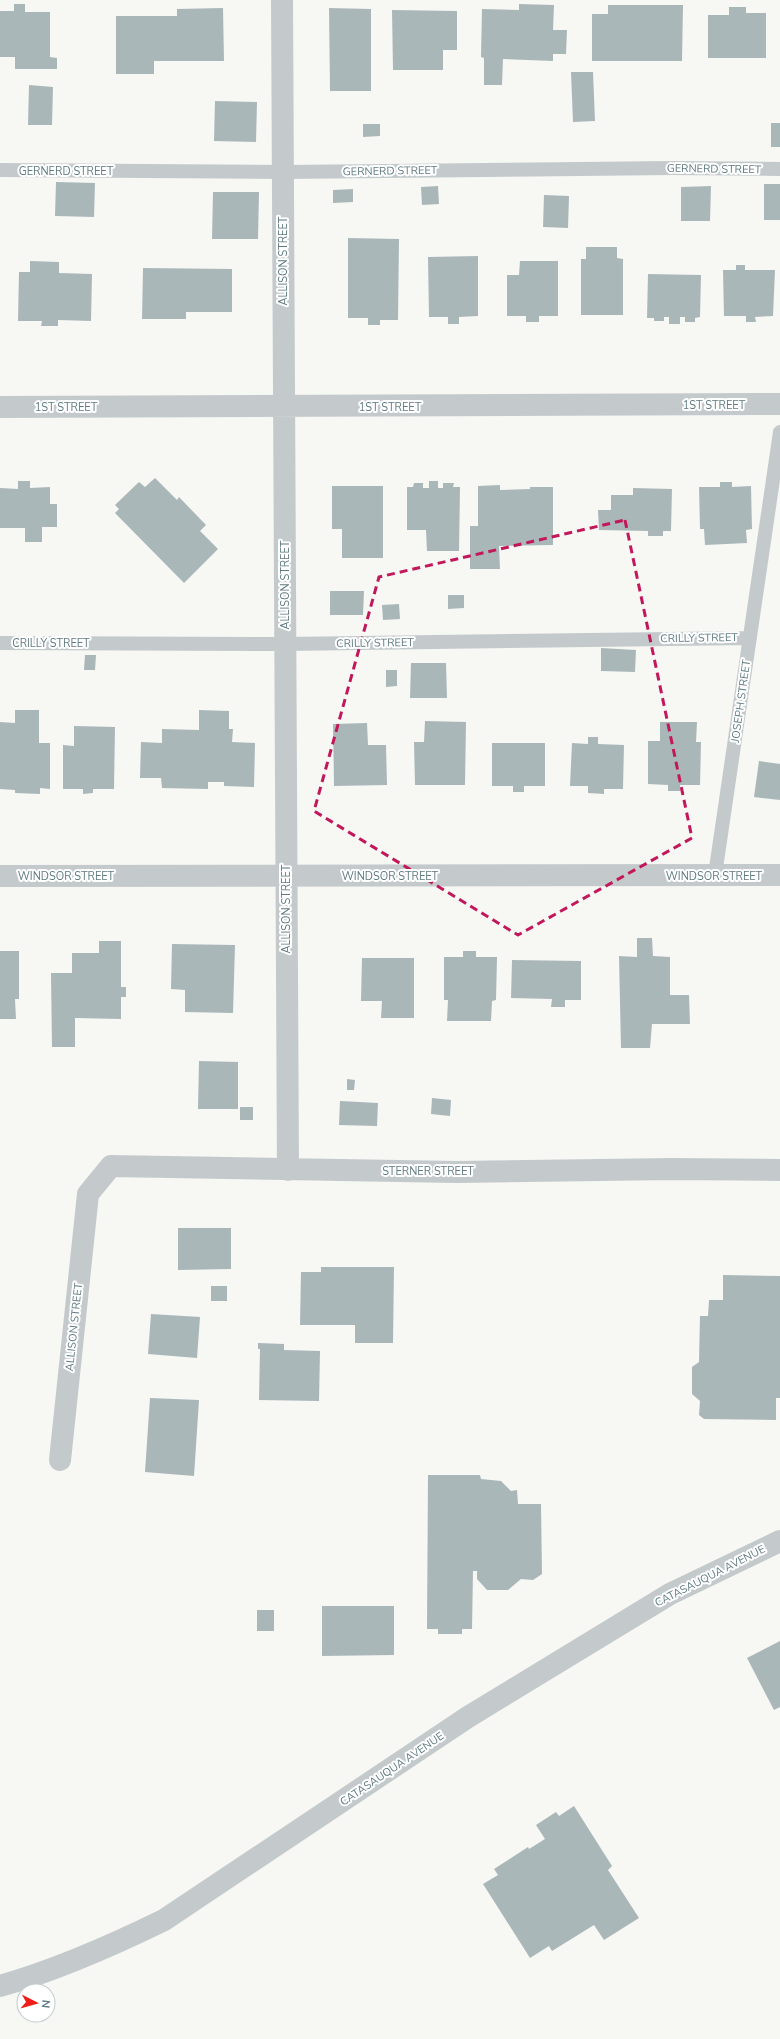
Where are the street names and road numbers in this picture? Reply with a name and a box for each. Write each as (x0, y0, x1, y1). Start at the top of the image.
street label: GERNERD STREET (667, 161, 762, 177)
street label: GERNERD STREET (343, 163, 438, 179)
street label: GERNERD STREET (19, 164, 114, 179)
street label: ALLISON STREET (276, 216, 291, 305)
street label: 1ST STREET (683, 398, 746, 413)
street label: 1ST STREET (35, 400, 98, 415)
street label: 1ST STREET (359, 400, 422, 415)
street label: ALLISON STREET (278, 540, 293, 629)
street label: CRILLY STREET (660, 630, 738, 646)
street label: CRILLY STREET (336, 635, 414, 651)
street label: CRILLY STREET (12, 636, 90, 651)
street label: JOSEPH STREET (728, 658, 754, 744)
street label: ALLISON STREET (279, 864, 294, 953)
street label: WINDSOR STREET (18, 869, 115, 884)
street label: WINDSOR STREET (342, 869, 439, 884)
street label: WINDSOR STREET (666, 869, 763, 884)
street label: STERNER STREET (382, 1164, 474, 1179)
street label: ALLISON STREET (62, 1282, 86, 1372)
street label: CATASAUQUA AVENUE (652, 1542, 768, 1610)
street label: CATASAUQUA AVENUE (337, 1729, 447, 1809)

